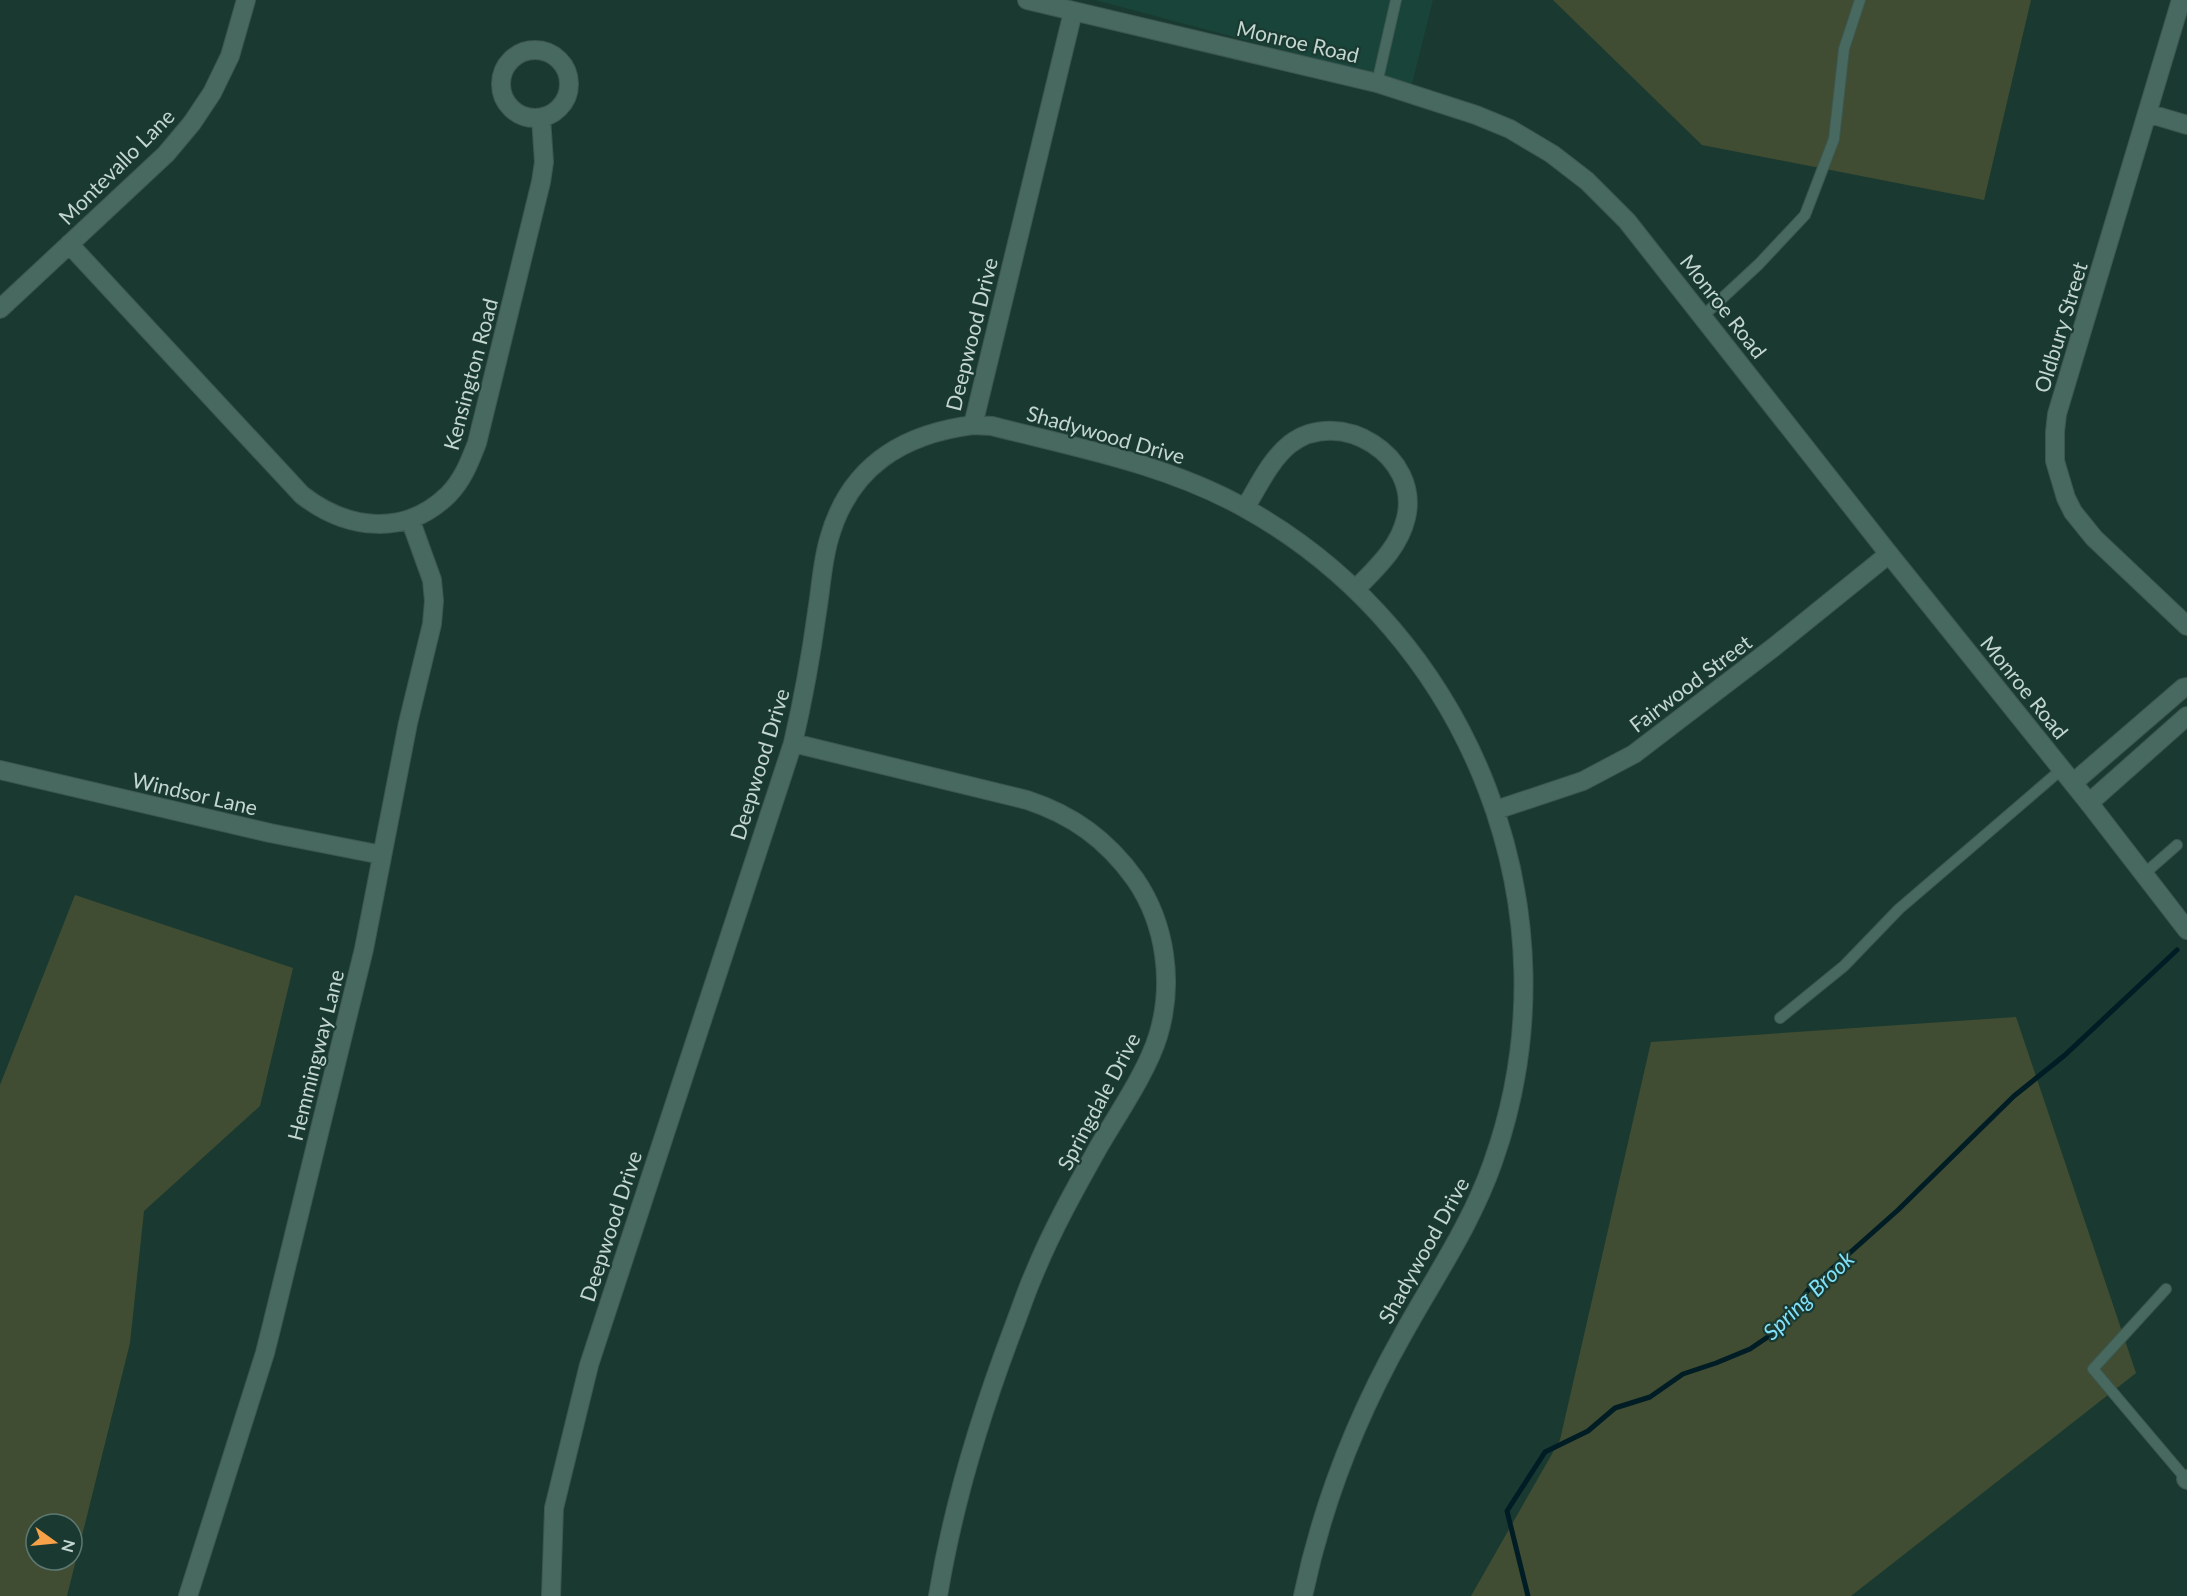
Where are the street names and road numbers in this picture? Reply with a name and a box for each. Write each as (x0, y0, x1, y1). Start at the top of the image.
street label: Monroe Road (1234, 15, 1362, 67)
street label: Montevallo Lane (53, 103, 179, 229)
street label: Monroe Road (1676, 249, 1772, 363)
street label: Deepwood Drive (940, 255, 1002, 413)
street label: Oldbury Street (2028, 258, 2092, 395)
street label: Kensington Road (438, 296, 502, 452)
street label: Shadywood Drive (1024, 399, 1188, 469)
street label: Fairwood Street (1624, 629, 1756, 737)
street label: Monroe Road (1976, 631, 2074, 743)
street label: Deepwood Drive (724, 685, 794, 843)
street label: Windsor Lane (130, 766, 260, 820)
street label: Hemmingway Lane (282, 967, 348, 1143)
street label: Springdale Drive (1051, 1028, 1145, 1174)
street label: Deepwood Drive (574, 1147, 646, 1305)
street label: Shadywood Drive (1372, 1173, 1474, 1327)

